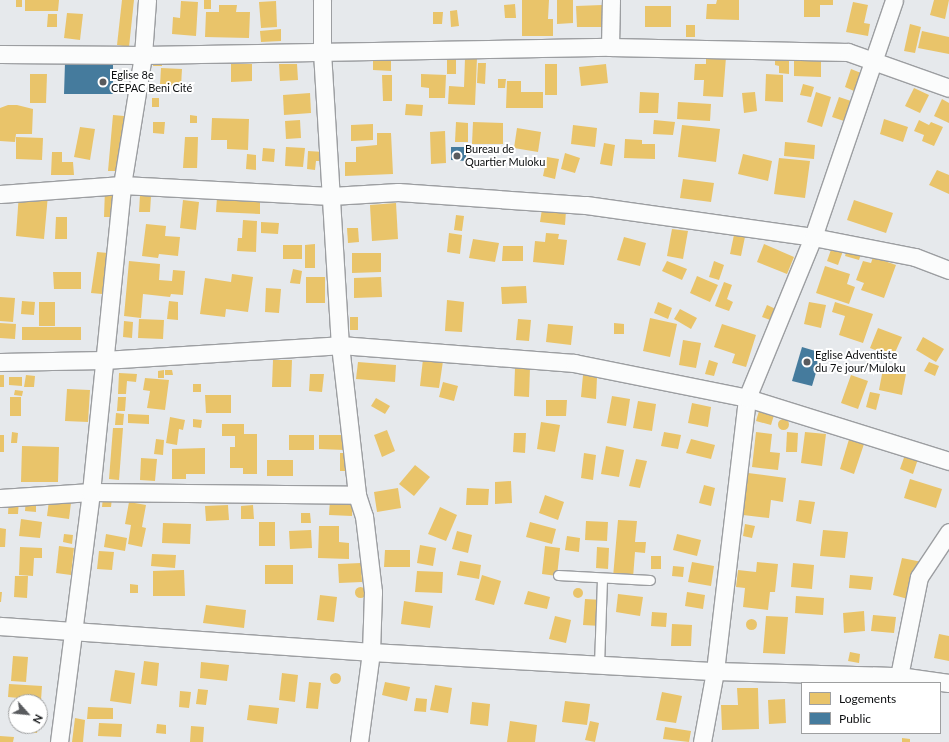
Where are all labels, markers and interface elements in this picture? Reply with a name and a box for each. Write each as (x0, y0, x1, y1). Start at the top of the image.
place label: Eglise 8e CEPAC Beni Cité (111, 69, 192, 95)
marker: Eglise 8e CEPAC Beni Cité (98, 77, 108, 87)
place label: Bureau de Quartier Muloku (465, 143, 546, 169)
marker: Bureau de Quartier Muloku (452, 151, 462, 161)
place label: Eglise Adventiste du 7e jour/Muloku (815, 349, 905, 375)
marker: Eglise Adventiste du 7e jour/Muloku (802, 357, 812, 367)
legend (801, 682, 941, 734)
text: Logements (839, 691, 896, 706)
north arrow (8, 694, 48, 734)
text: Public (839, 711, 871, 726)
text: N (31, 712, 46, 726)

